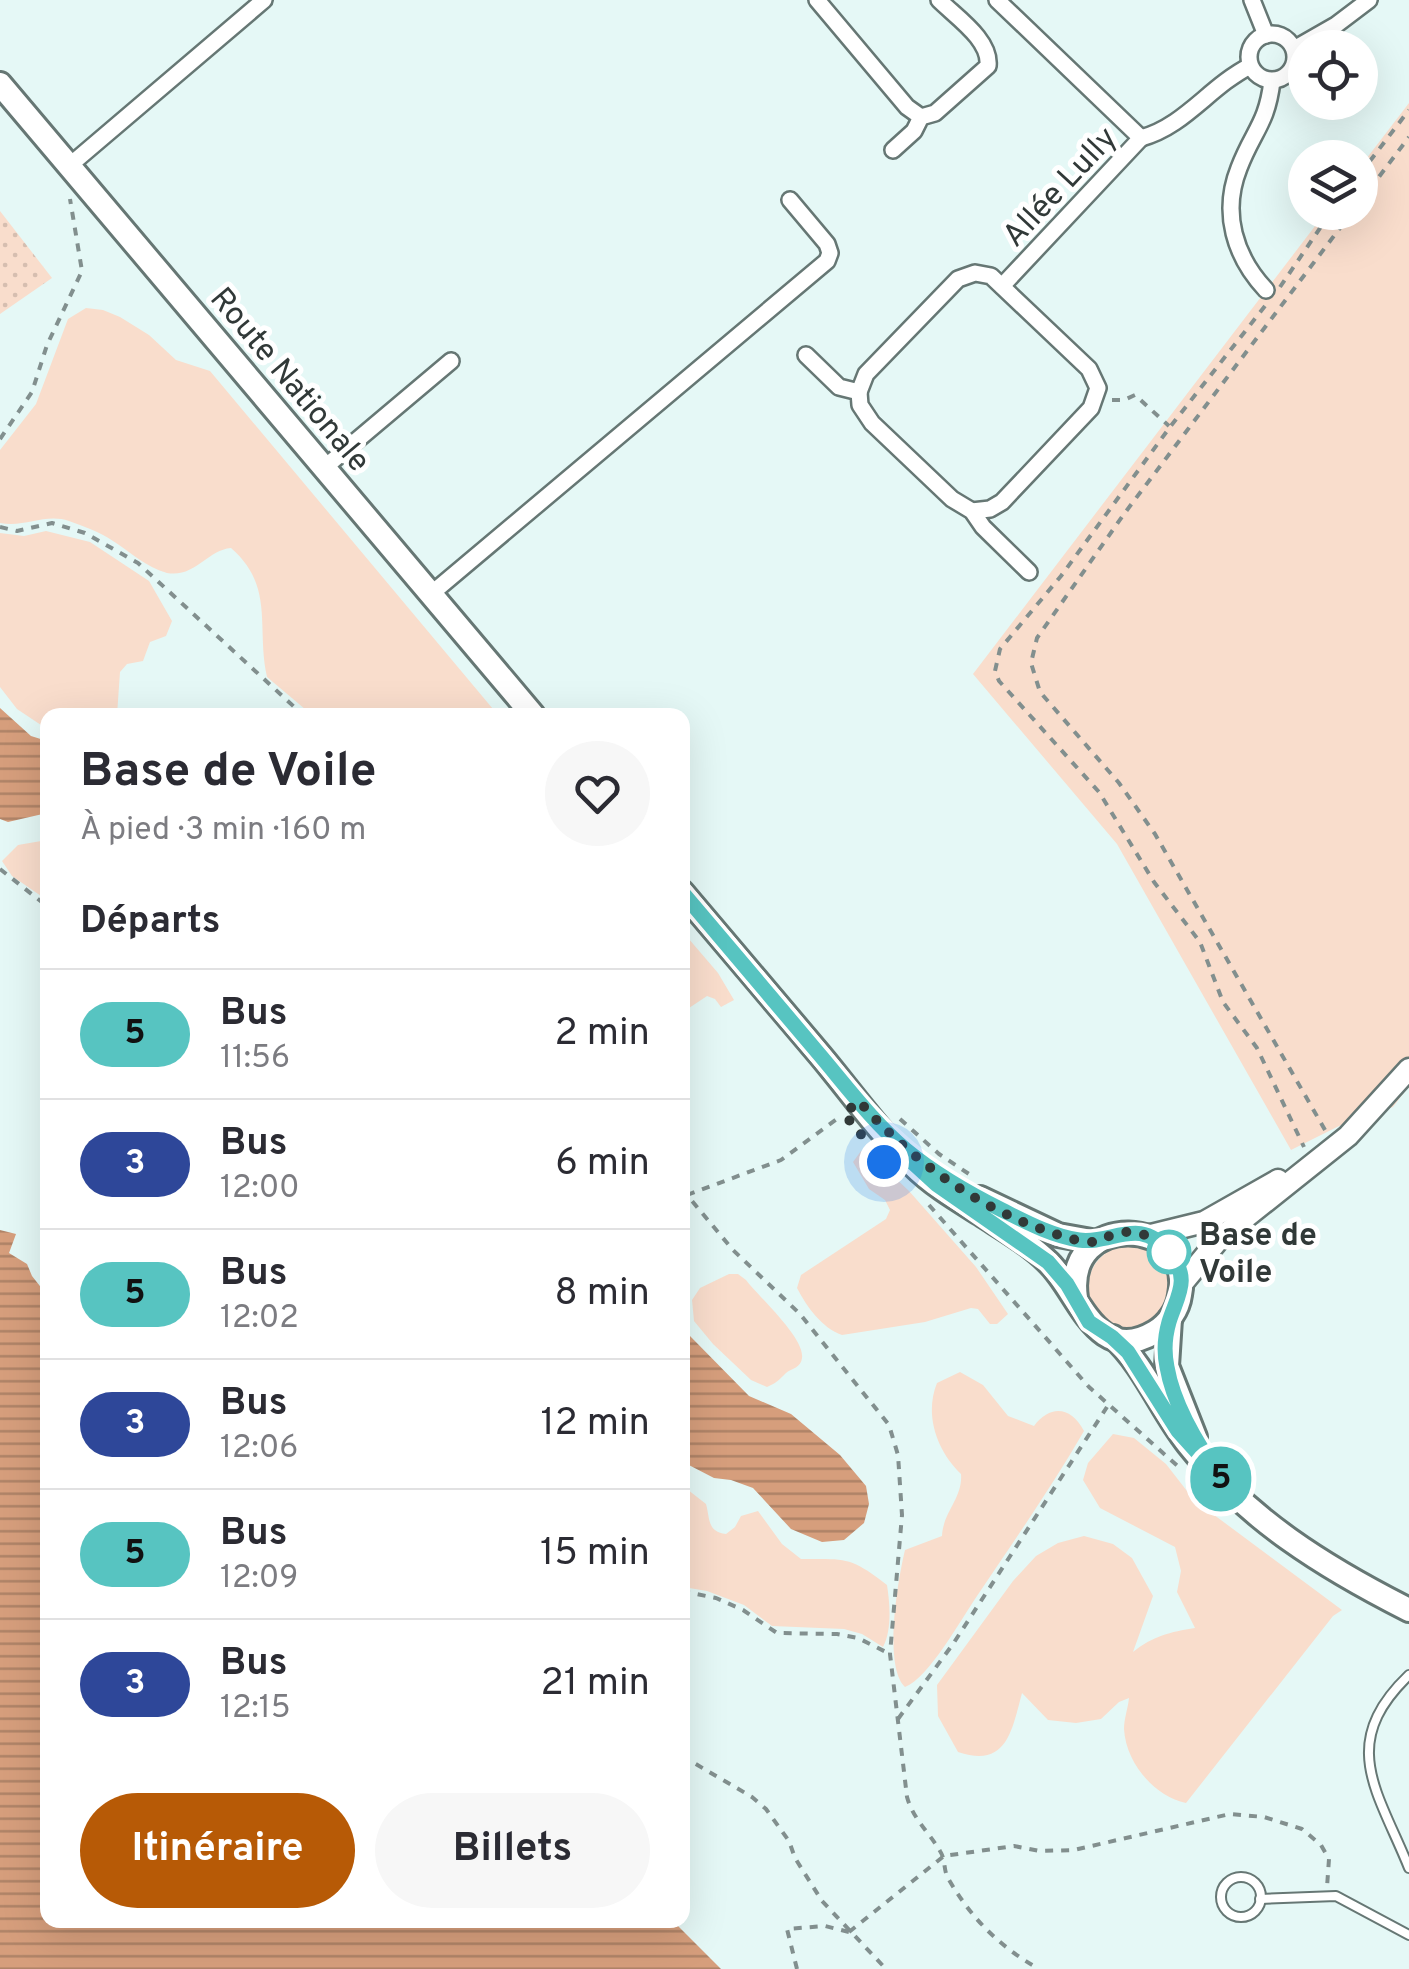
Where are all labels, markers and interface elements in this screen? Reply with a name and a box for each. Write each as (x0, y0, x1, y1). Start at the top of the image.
map controls (1288, 30, 1378, 230)
button: locate (1288, 30, 1378, 120)
street label: Allée Lully (995, 120, 1127, 257)
button: layers (1288, 140, 1378, 230)
street label: Route Nationale (200, 280, 378, 481)
button: heart (545, 741, 650, 846)
text: Base de Voile (80, 743, 376, 803)
text: À pied · 3 min · 160 m (80, 811, 366, 851)
text: Départs (80, 898, 220, 947)
text: Bus (220, 990, 287, 1039)
text: 2 min (555, 1010, 650, 1059)
text: 5 (124, 1012, 146, 1056)
text: 11:56 (220, 1039, 290, 1079)
text: Bus (220, 1120, 287, 1169)
your location (859, 1137, 909, 1187)
text: 6 min (555, 1140, 650, 1189)
text: 3 (125, 1142, 145, 1186)
text: 12:00 (220, 1169, 300, 1209)
place label: Base de Voile (1199, 1217, 1317, 1294)
marker: Base de Voile (1148, 1231, 1190, 1273)
text: Bus (220, 1250, 287, 1299)
text: 8 min (555, 1270, 650, 1319)
text: 5 (124, 1272, 146, 1316)
text: 12:02 (220, 1299, 299, 1339)
text: Bus (220, 1380, 287, 1429)
text: 12 min (540, 1400, 650, 1449)
text: 3 (125, 1402, 145, 1446)
text: 12:06 (220, 1429, 298, 1469)
line badge: 5 (1188, 1446, 1254, 1512)
text: 5 (1210, 1457, 1232, 1501)
text: Bus (220, 1510, 287, 1559)
text: 15 min (540, 1530, 650, 1579)
text: 5 (124, 1532, 146, 1576)
text: 12:09 (220, 1559, 298, 1599)
text: Bus (220, 1640, 287, 1689)
text: 21 min (540, 1660, 650, 1709)
text: 3 (125, 1662, 145, 1706)
text: 12:15 (220, 1689, 291, 1729)
button: Itinéraire (80, 1793, 355, 1908)
button: Billets (375, 1793, 650, 1908)

